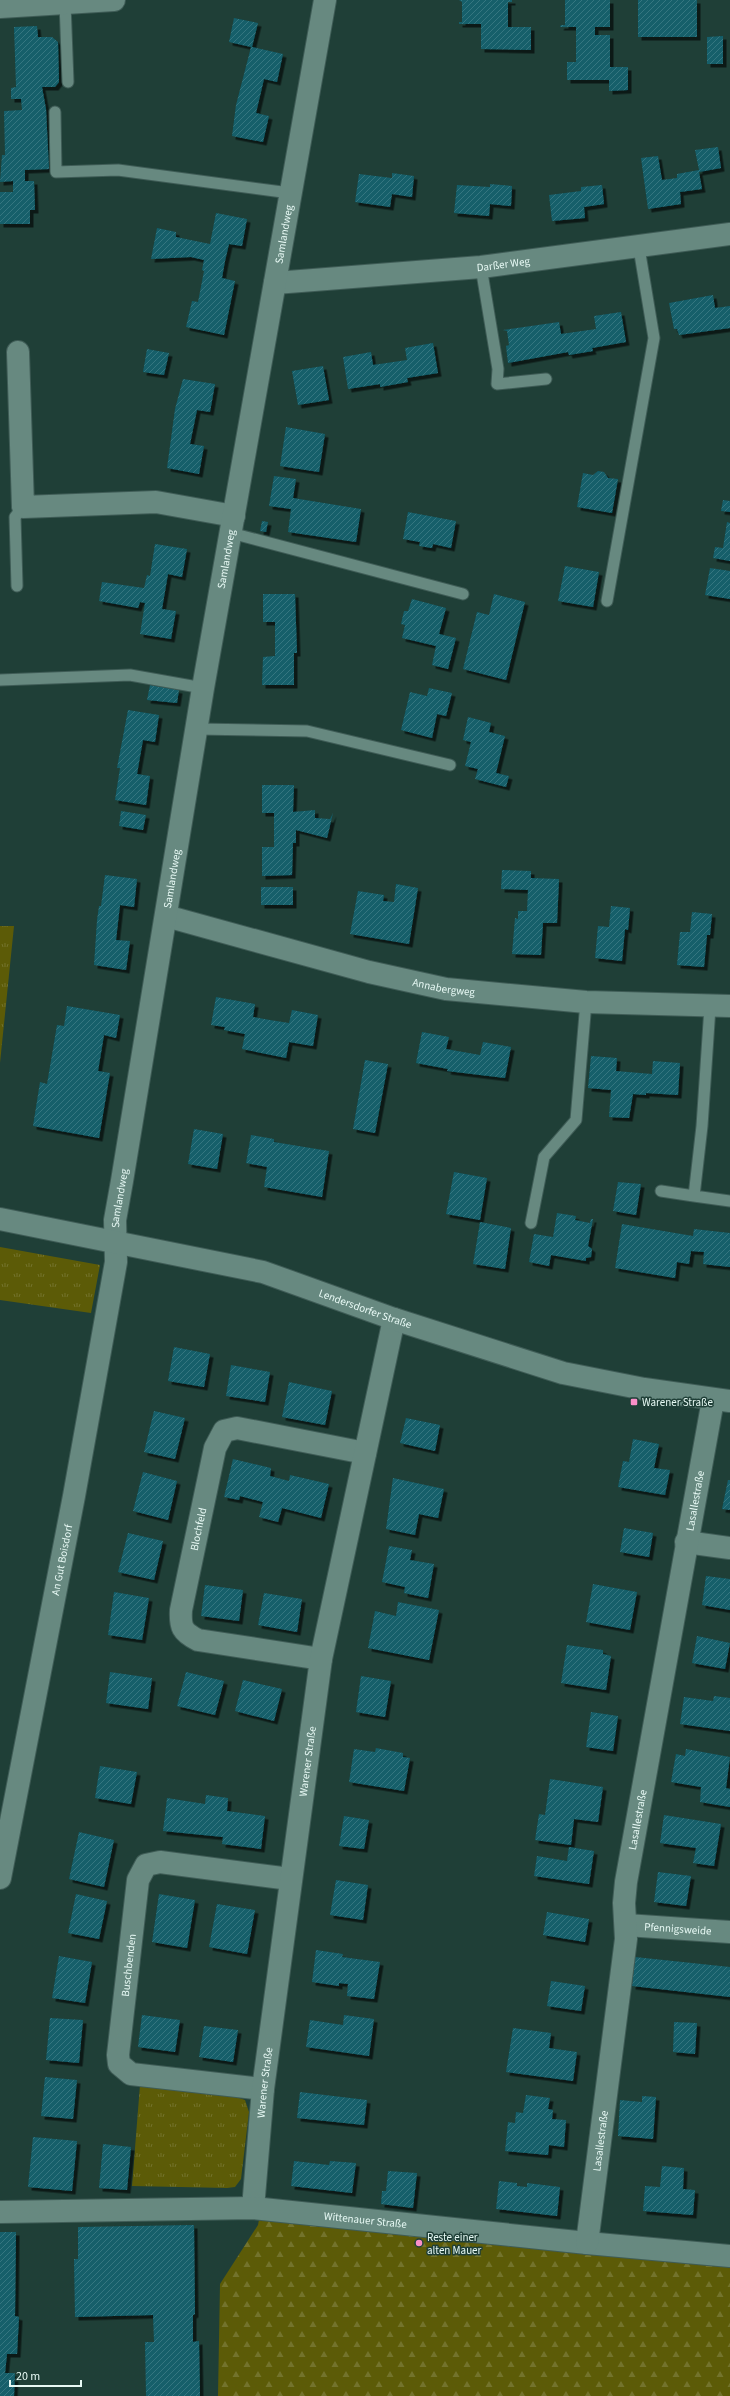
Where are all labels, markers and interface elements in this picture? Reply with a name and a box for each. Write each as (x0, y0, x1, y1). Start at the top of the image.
street label: Samlandweg (271, 203, 296, 265)
street label: Darßer Weg (476, 253, 531, 275)
street label: Samlandweg (213, 528, 239, 590)
street label: Samlandweg (159, 847, 184, 909)
street label: Annabergweg (411, 974, 476, 999)
street label: Samlandweg (107, 1167, 131, 1228)
street label: Lendersdorfer Straße (317, 1285, 414, 1332)
place label: Warener Straße (642, 1395, 713, 1410)
marker: Warener Straße (629, 1397, 639, 1407)
street label: Lasallestraße (682, 1469, 708, 1532)
street label: Blochfeld (186, 1506, 210, 1552)
street label: An Gut Boisdorf (47, 1522, 76, 1597)
street label: Warener Straße (295, 1725, 319, 1798)
street label: Lasallestraße (624, 1788, 650, 1851)
street label: Pfennigsweide (644, 1919, 713, 1938)
street label: Buschbenden (117, 1933, 139, 1997)
street label: Warener Straße (253, 2046, 276, 2118)
street label: Lasallestraße (589, 2109, 612, 2172)
street label: Wittenauer Straße (323, 2208, 408, 2232)
place label: Reste einer alten Mauer (427, 2230, 482, 2258)
marker: Reste einer alten Mauer (414, 2238, 424, 2248)
scale bar (10, 2362, 81, 2388)
text: 20 m (16, 2368, 40, 2385)

